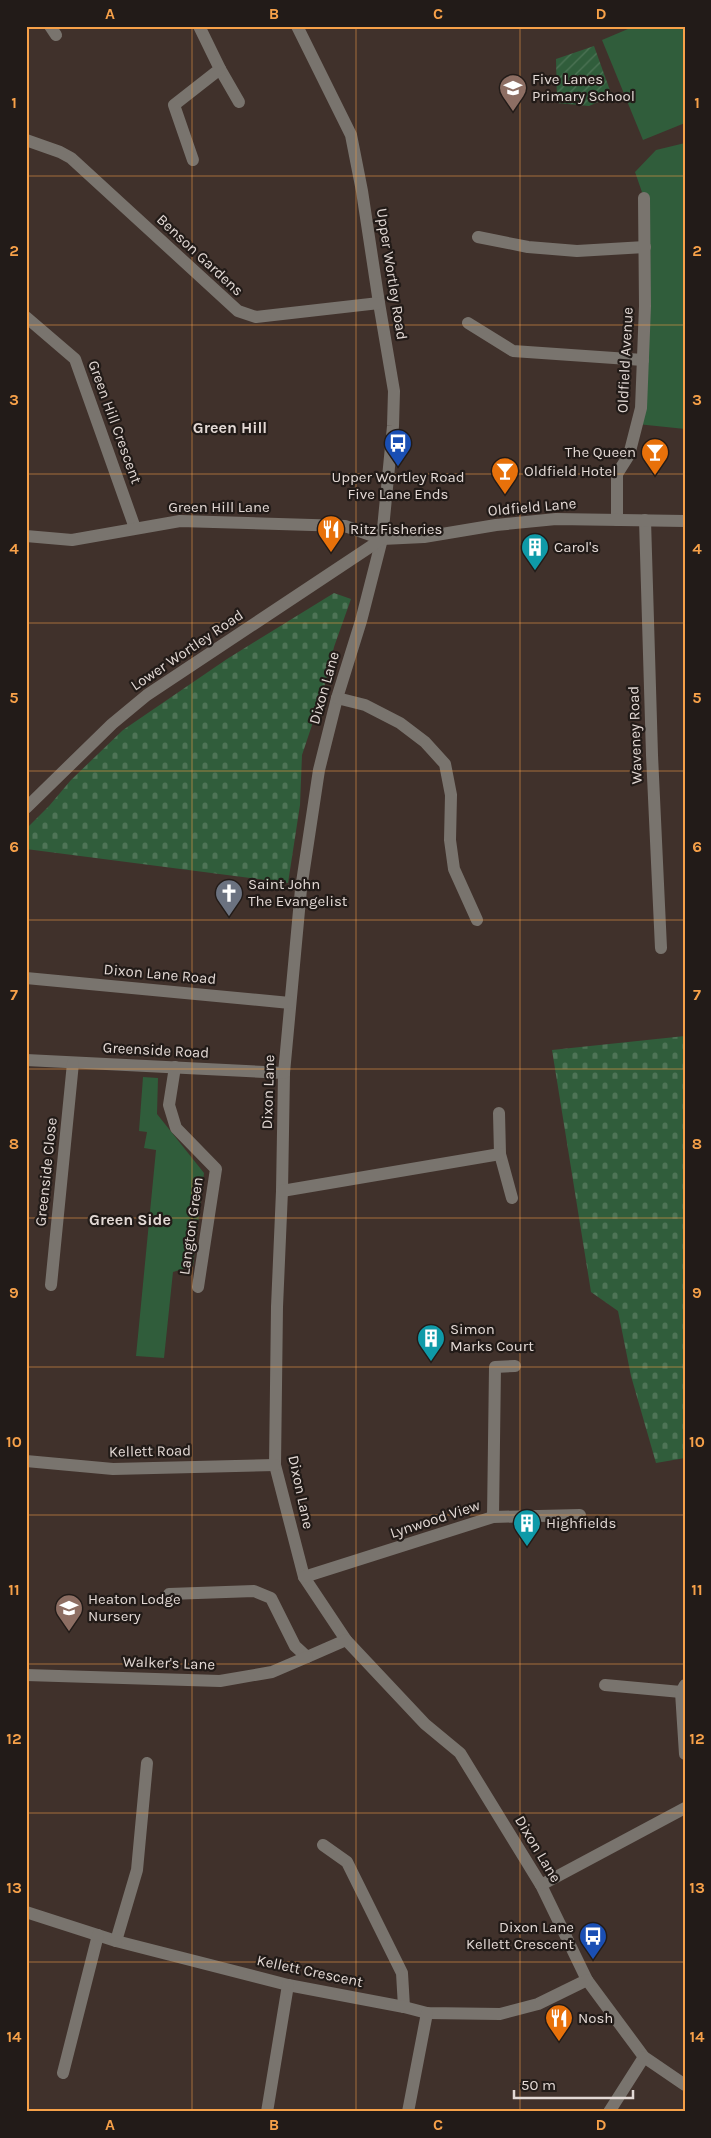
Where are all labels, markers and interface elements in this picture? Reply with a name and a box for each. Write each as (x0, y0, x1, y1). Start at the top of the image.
text: A (105, 4, 115, 23)
text: B (269, 4, 279, 23)
text: C (433, 4, 443, 23)
text: D (596, 4, 607, 23)
place label: Five Lanes Primary School (532, 70, 635, 105)
school or university icon: Five Lanes Primary School (498, 73, 528, 112)
text: 1 (11, 93, 17, 112)
text: 1 (694, 93, 700, 112)
street label: Upper Wortley Road (373, 207, 411, 341)
street label: Benson Gardens (153, 210, 247, 300)
text: 2 (9, 241, 19, 260)
text: 2 (692, 241, 702, 260)
street label: Oldfield Avenue (613, 307, 637, 413)
street label: Green Hill Crescent (84, 358, 146, 486)
text: 3 (9, 390, 19, 409)
text: 3 (692, 390, 702, 409)
district label: Green Hill (193, 418, 267, 437)
bus stop icon: Upper Wortley Road Five Lane Ends (383, 428, 413, 467)
bar icon: The Queen (640, 437, 670, 476)
place label: The Queen (565, 443, 636, 461)
bar icon: Oldfield Hotel (490, 456, 520, 495)
place label: Oldfield Hotel (524, 462, 617, 480)
place label: Upper Wortley Road Five Lane Ends (331, 468, 465, 503)
street label: Oldfield Lane (487, 494, 577, 520)
street label: Green Hill Lane (168, 498, 270, 516)
restaurant icon: Ritz Fisheries (316, 514, 346, 553)
place label: Ritz Fisheries (350, 520, 442, 538)
building icon: Carol's (520, 532, 550, 571)
place label: Carol's (554, 538, 599, 556)
text: 4 (9, 539, 19, 558)
text: 4 (692, 539, 702, 558)
street label: Lower Wortley Road (127, 606, 247, 694)
street label: Dixon Lane (305, 650, 343, 726)
street label: Waveney Road (624, 686, 646, 784)
text: 5 (9, 688, 19, 707)
text: 5 (692, 688, 702, 707)
text: 6 (9, 837, 19, 856)
text: 6 (692, 837, 702, 856)
place label: Saint John The Evangelist (248, 875, 348, 910)
church icon: Saint John The Evangelist (214, 878, 244, 917)
street label: Dixon Lane Road (103, 960, 217, 988)
text: 7 (10, 985, 18, 1004)
text: 7 (693, 985, 701, 1004)
street label: Greenside Road (102, 1038, 210, 1062)
street label: Dixon Lane (258, 1054, 278, 1130)
street label: Greenside Close (31, 1117, 61, 1227)
text: 8 (9, 1134, 19, 1153)
text: 8 (692, 1134, 702, 1153)
street label: Langton Green (175, 1176, 207, 1276)
district label: Green Side (89, 1210, 171, 1229)
text: 9 (9, 1283, 19, 1302)
text: 9 (692, 1283, 702, 1302)
place label: Simon Marks Court (450, 1320, 534, 1355)
building icon: Simon Marks Court (416, 1323, 446, 1362)
text: 10 (6, 1432, 22, 1451)
text: 10 (689, 1432, 705, 1451)
street label: Kellett Road (109, 1441, 191, 1461)
street label: Dixon Lane (284, 1454, 318, 1530)
street label: Lynwood View (388, 1496, 483, 1542)
building icon: Highfields (512, 1508, 542, 1547)
place label: Highfields (546, 1514, 616, 1532)
text: 11 (8, 1580, 20, 1599)
text: 11 (691, 1580, 703, 1599)
place label: Heaton Lodge Nursery (88, 1590, 181, 1625)
school or university icon: Heaton Lodge Nursery (54, 1593, 84, 1632)
street label: Walker's Lane (122, 1652, 216, 1674)
text: 12 (6, 1729, 22, 1748)
text: 12 (689, 1729, 705, 1748)
street label: Dixon Lane (511, 1812, 565, 1886)
text: 13 (6, 1878, 22, 1897)
text: 13 (689, 1878, 705, 1897)
place label: Dixon Lane Kellett Crescent (466, 1918, 574, 1953)
bus stop icon: Dixon Lane Kellett Crescent (578, 1921, 608, 1960)
street label: Kellett Crescent (255, 1951, 365, 1991)
restaurant icon: Nosh (544, 2003, 574, 2042)
place label: Nosh (578, 2009, 613, 2027)
text: 14 (6, 2027, 22, 2046)
text: 14 (689, 2027, 705, 2046)
scale bar (514, 2068, 632, 2100)
text: 50 m (521, 2076, 556, 2094)
text: A (105, 2115, 115, 2134)
text: B (269, 2115, 279, 2134)
text: C (433, 2115, 443, 2134)
text: D (596, 2115, 607, 2134)

